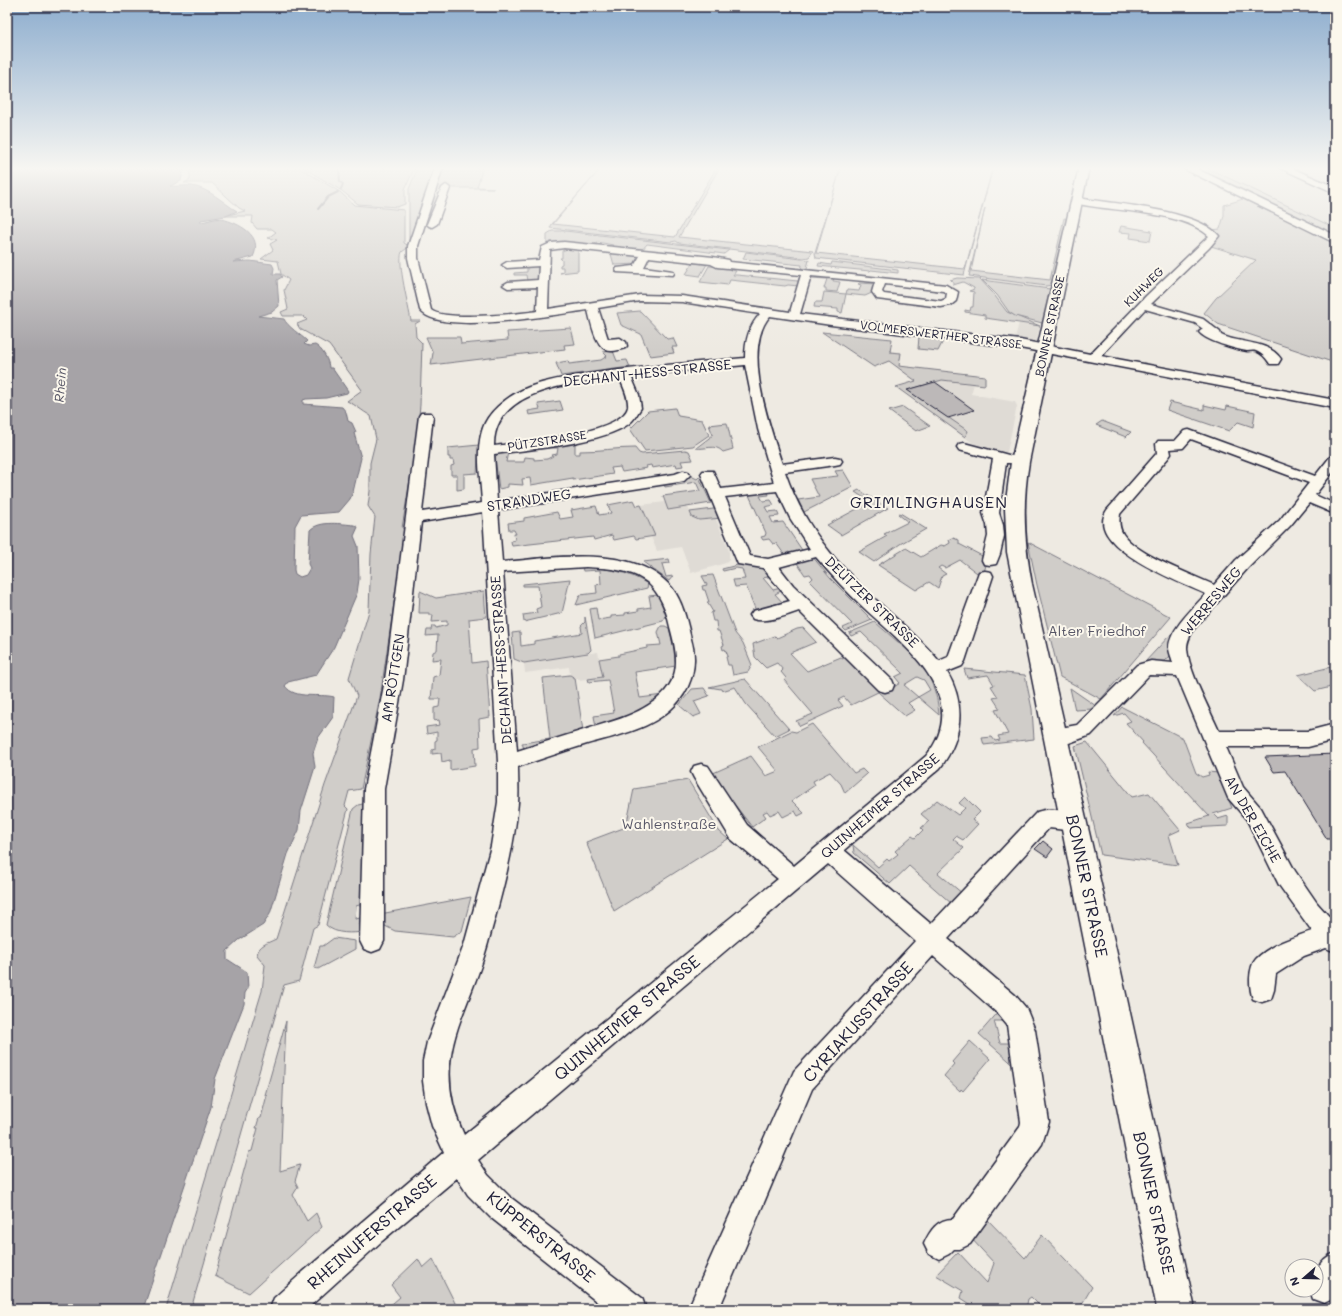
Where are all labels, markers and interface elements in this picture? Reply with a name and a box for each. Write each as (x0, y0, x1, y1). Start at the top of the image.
street label: KUHWEG (1120, 263, 1167, 310)
street label: BONNER STRASSE (1030, 274, 1068, 378)
street label: VOLMERSWERTHER STRASSE (859, 316, 1023, 352)
street label: DECHANT-HESS-STRASSE (562, 354, 732, 391)
water label: Rhein (50, 367, 69, 403)
street label: PÜTZSTRASSE (506, 426, 588, 454)
street label: STRANDWEG (485, 483, 572, 516)
district label: GRIMLINGHAUSEN (850, 491, 1008, 512)
street label: DEUTZER STRASSE (821, 552, 923, 651)
street label: WERRESWEG (1176, 562, 1245, 639)
street label: DECHANT-HESS-STRASSE (485, 575, 516, 745)
park label: Alter Friedhof (1048, 621, 1146, 640)
street label: AM RÖTTGEN (376, 632, 409, 724)
street label: QUINHEIMER STRASSE (816, 749, 943, 863)
street label: AN DER EICHE (1221, 772, 1286, 866)
street label: BONNER STRASSE (1062, 812, 1114, 960)
park label: Wahlenstraße (621, 814, 717, 833)
street label: QUINHEIMER STRASSE (549, 949, 704, 1085)
street label: CYRIAKUSSTRASSE (797, 956, 918, 1086)
street label: BONNER STRASSE (1129, 1129, 1181, 1277)
street label: RHEINUFERSTRASSE (302, 1169, 441, 1294)
street label: KÜPPERSTRASSE (483, 1186, 601, 1287)
north arrow (1284, 1258, 1324, 1298)
text: N (1286, 1275, 1303, 1288)

